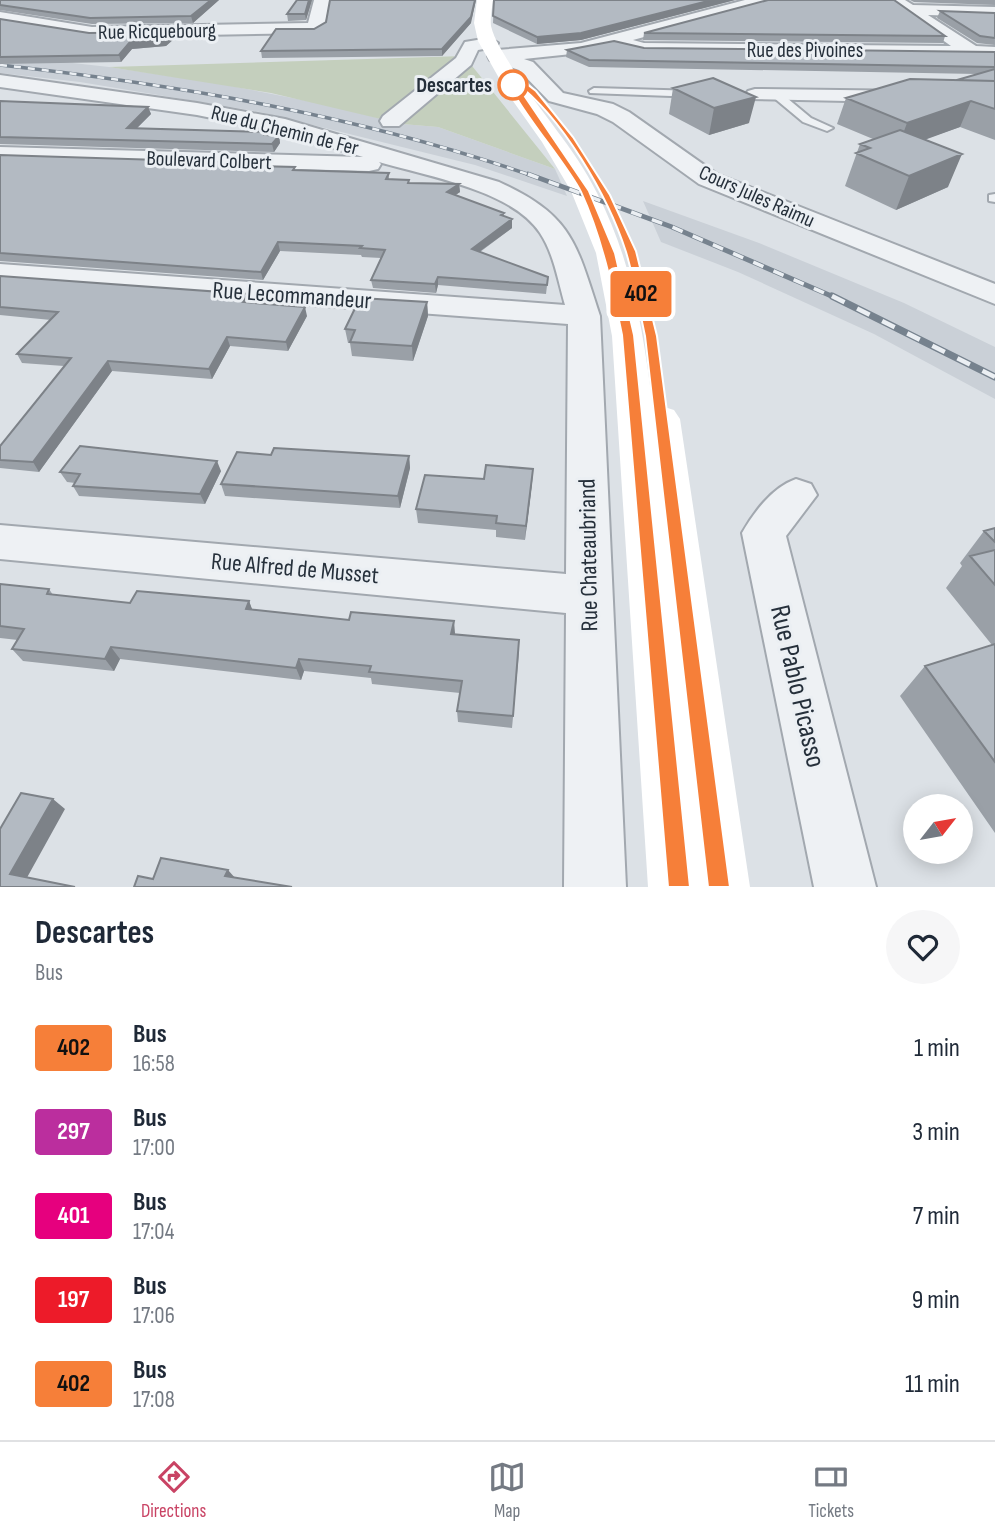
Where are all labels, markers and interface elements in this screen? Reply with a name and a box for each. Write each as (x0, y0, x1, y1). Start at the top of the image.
street label: Rue Ricquebourg (98, 18, 216, 45)
street label: Rue des Pivoines (747, 38, 863, 63)
marker: Descartes (498, 70, 528, 100)
place label: Descartes (416, 73, 492, 98)
street label: Rue du Chemin de Fer (209, 100, 361, 161)
street label: Boulevard Colbert (146, 146, 272, 175)
street label: Cours Jules Raimu (695, 160, 819, 233)
line badge: 402 (601, 271, 681, 317)
street label: Rue Lecommandeur (212, 275, 373, 316)
text: 402 (624, 279, 658, 308)
street label: Rue Chateaubriand (573, 478, 604, 632)
street label: Rue Alfred de Musset (210, 547, 380, 590)
street label: Rue Pablo Picasso (763, 602, 832, 771)
north arrow (903, 794, 973, 864)
map controls (903, 794, 973, 864)
button: heart (886, 910, 960, 984)
text: Descartes (35, 913, 154, 953)
text: Bus (35, 959, 63, 987)
text: Bus (133, 1019, 167, 1050)
text: 402 (57, 1033, 90, 1062)
text: 1 min (914, 1033, 960, 1064)
text: 16:58 (133, 1050, 175, 1078)
text: Bus (133, 1103, 167, 1134)
text: 297 (57, 1117, 90, 1146)
text: 3 min (912, 1117, 960, 1148)
text: 17:00 (133, 1134, 175, 1162)
text: Bus (133, 1187, 167, 1218)
text: 401 (58, 1201, 90, 1230)
text: 7 min (913, 1201, 960, 1232)
text: 17:04 (133, 1218, 174, 1246)
text: Bus (133, 1271, 167, 1302)
text: 197 (58, 1285, 89, 1314)
text: 9 min (912, 1285, 960, 1316)
text: 17:06 (133, 1302, 175, 1330)
text: Bus (133, 1355, 167, 1386)
text: 402 (57, 1369, 90, 1398)
text: 11 min (905, 1369, 960, 1400)
text: 17:08 (133, 1386, 175, 1414)
tab: Directions (141, 1458, 206, 1523)
tab: Map (488, 1458, 526, 1523)
tab: Tickets (808, 1458, 854, 1523)

